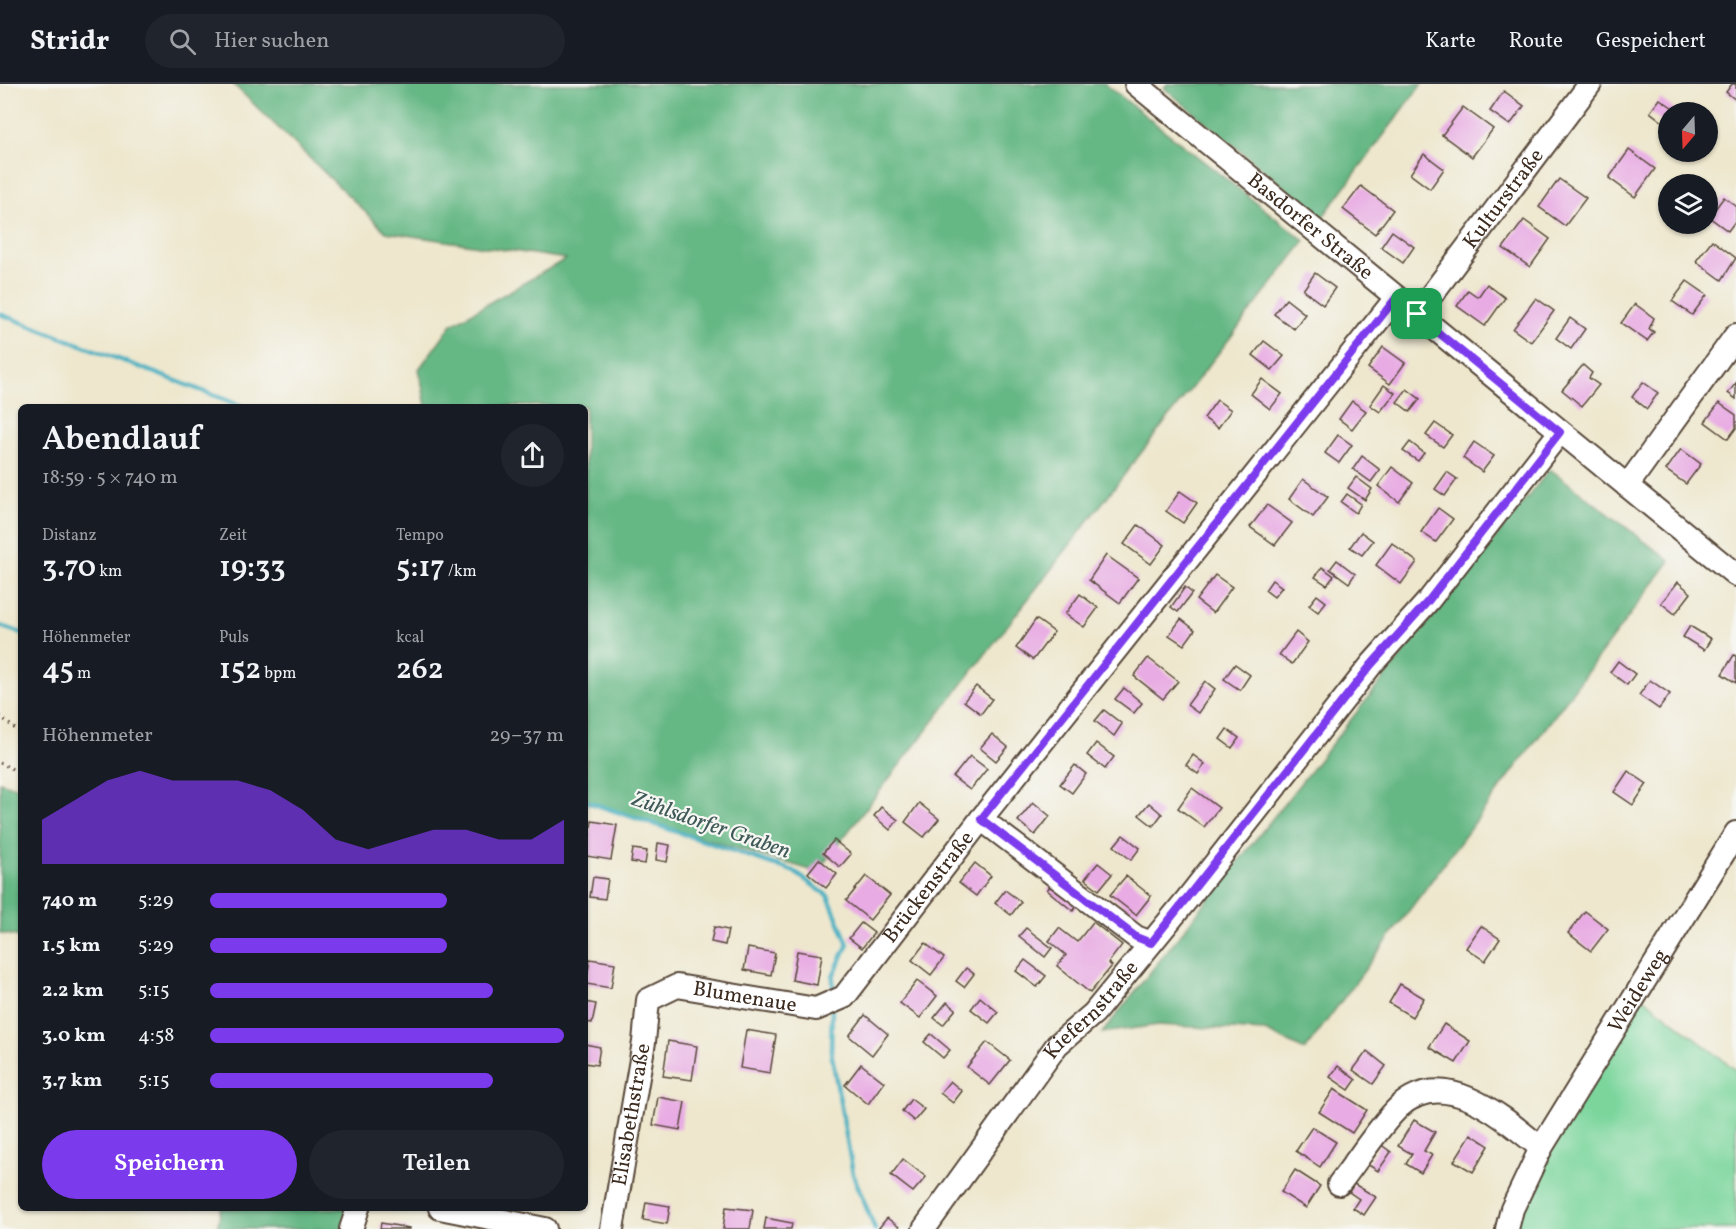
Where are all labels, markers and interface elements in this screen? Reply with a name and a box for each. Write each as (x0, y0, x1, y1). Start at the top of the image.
search box (145, 14, 565, 68)
text: Stridr (30, 22, 109, 61)
icon: search (166, 25, 199, 58)
text: Hier suchen (214, 26, 329, 57)
text: Karte (1425, 27, 1476, 56)
text: Route (1509, 27, 1563, 56)
text: Gespeichert (1596, 27, 1706, 56)
north arrow (1658, 102, 1718, 162)
map controls (1658, 102, 1718, 234)
street label: Kulturstraße (1456, 143, 1551, 255)
street label: Basdorfer Straße (1241, 166, 1379, 287)
button: layers (1658, 174, 1718, 234)
pin (1391, 288, 1442, 339)
icon: arrive (1400, 297, 1433, 330)
text: Abendlauf (42, 418, 201, 464)
button: share (501, 424, 564, 487)
text: 18:59 · 5 × 740 m (42, 464, 178, 492)
text: Distanz (42, 525, 97, 547)
text: Zeit (219, 525, 247, 547)
text: Tempo (396, 525, 444, 547)
text: 3.70 (42, 547, 96, 589)
text: 19:33 (219, 547, 286, 589)
text: 5:17 (396, 547, 445, 589)
text: km (96, 561, 122, 583)
text: /km (445, 561, 477, 583)
text: Höhenmeter (42, 627, 131, 649)
text: Puls (219, 627, 249, 649)
text: kcal (396, 627, 424, 649)
text: 45 (42, 649, 74, 691)
text: 152 (219, 649, 261, 691)
text: 262 (396, 649, 444, 691)
text: m (74, 663, 91, 685)
text: bpm (261, 663, 296, 685)
text: Höhenmeter (42, 722, 153, 750)
text: 29–37 m (490, 722, 564, 750)
water label: Zühlsdorfer Graben (627, 784, 794, 868)
street label: Brückenstraße (876, 825, 981, 949)
text: 740 m (42, 887, 97, 915)
text: 5:29 (138, 887, 173, 915)
text: 1.5 km (42, 932, 101, 960)
text: 5:29 (138, 932, 173, 960)
street label: Weideweg (1601, 943, 1675, 1038)
street label: Kiefernstraße (1037, 955, 1146, 1065)
street label: Blumenaue (691, 974, 799, 1020)
text: 2.2 km (42, 977, 104, 1005)
text: 5:15 (138, 977, 170, 1005)
text: 3.0 km (42, 1022, 106, 1050)
text: 4:58 (138, 1022, 174, 1050)
street label: Elisabethstraße (605, 1041, 658, 1188)
text: 3.7 km (42, 1067, 102, 1095)
text: 5:15 (138, 1067, 170, 1095)
button: Speichern (42, 1130, 297, 1199)
button: Teilen (309, 1130, 564, 1199)

